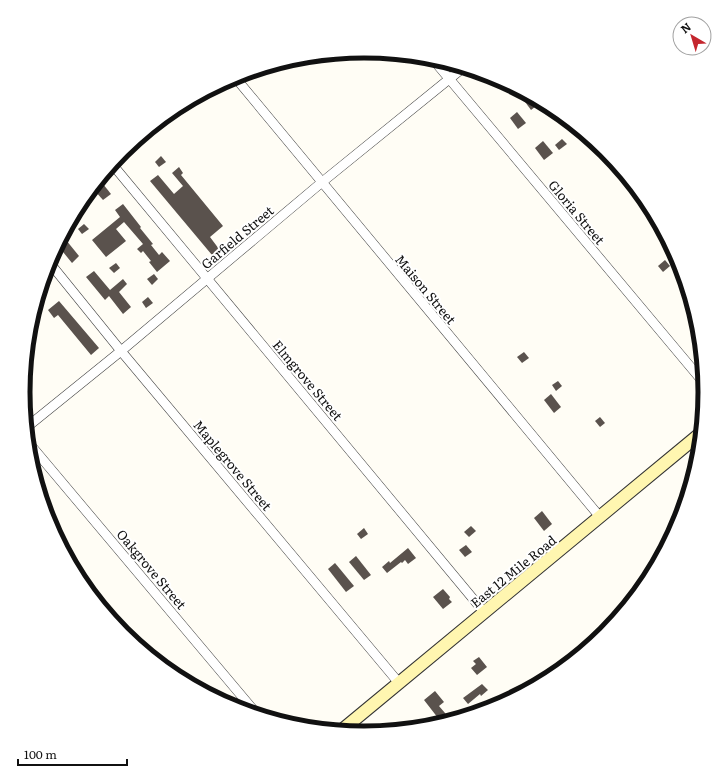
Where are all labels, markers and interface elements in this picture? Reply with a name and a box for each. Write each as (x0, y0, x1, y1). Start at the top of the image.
north arrow (672, 16, 712, 56)
text: N (677, 18, 694, 36)
street label: Gloria Street (544, 176, 610, 249)
street label: Garfield Street (197, 200, 278, 273)
street label: Maison Street (391, 250, 461, 329)
street label: Elmgrove Street (269, 336, 348, 425)
street label: Maplegrove Street (189, 416, 277, 515)
street label: Oakgrove Street (113, 525, 192, 614)
street label: East 12 Mile Road (466, 530, 560, 612)
scale bar (18, 741, 127, 767)
text: 100 m (24, 745, 57, 763)

